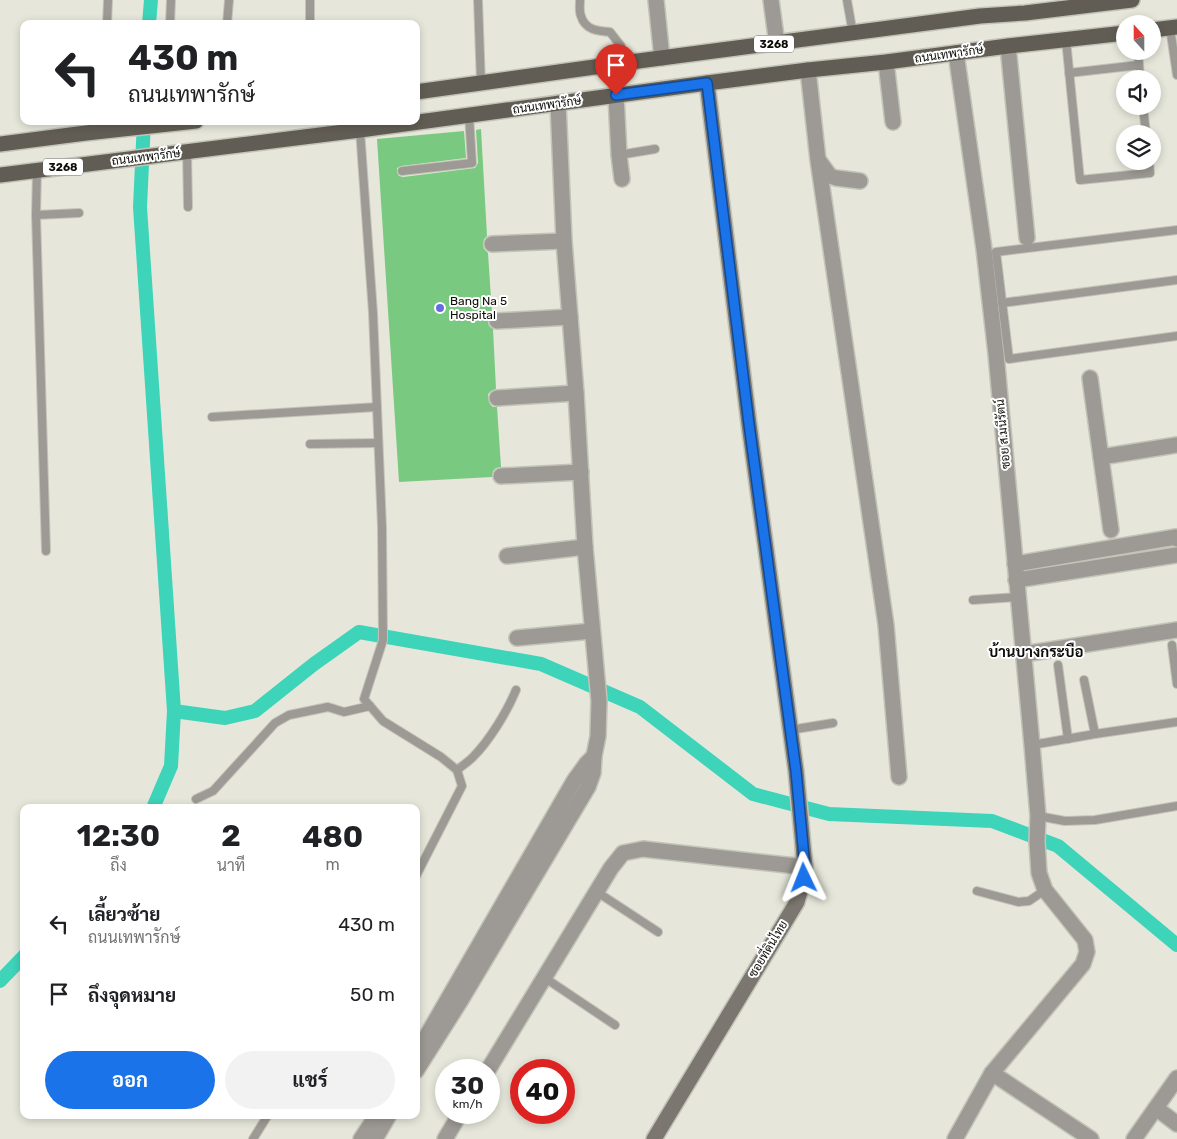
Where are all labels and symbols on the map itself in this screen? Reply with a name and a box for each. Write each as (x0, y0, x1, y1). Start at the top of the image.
north arrow (1116, 15, 1161, 60)
road number: 3268 (754, 36, 794, 52)
street label: ถนนเทพารักษ์ (914, 41, 985, 66)
pin (595, 44, 637, 95)
street label: ถนนเทพารักษ์ (512, 92, 583, 117)
street label: ถนนเทพารักษ์ (111, 145, 182, 168)
road number: 3268 (43, 158, 83, 176)
place label: Bang Na 5 Hospital (450, 294, 507, 322)
marker: Bang Na 5 Hospital (434, 302, 446, 314)
street label: ซอย ส.มนีรัตน์ (992, 398, 1013, 470)
district label: บ้านบางกระบือ (988, 642, 1084, 661)
position arrow (777, 851, 829, 903)
street label: ซอยที่ดินไทย (742, 916, 790, 980)
speed limit sign: 40 (510, 1059, 575, 1124)

